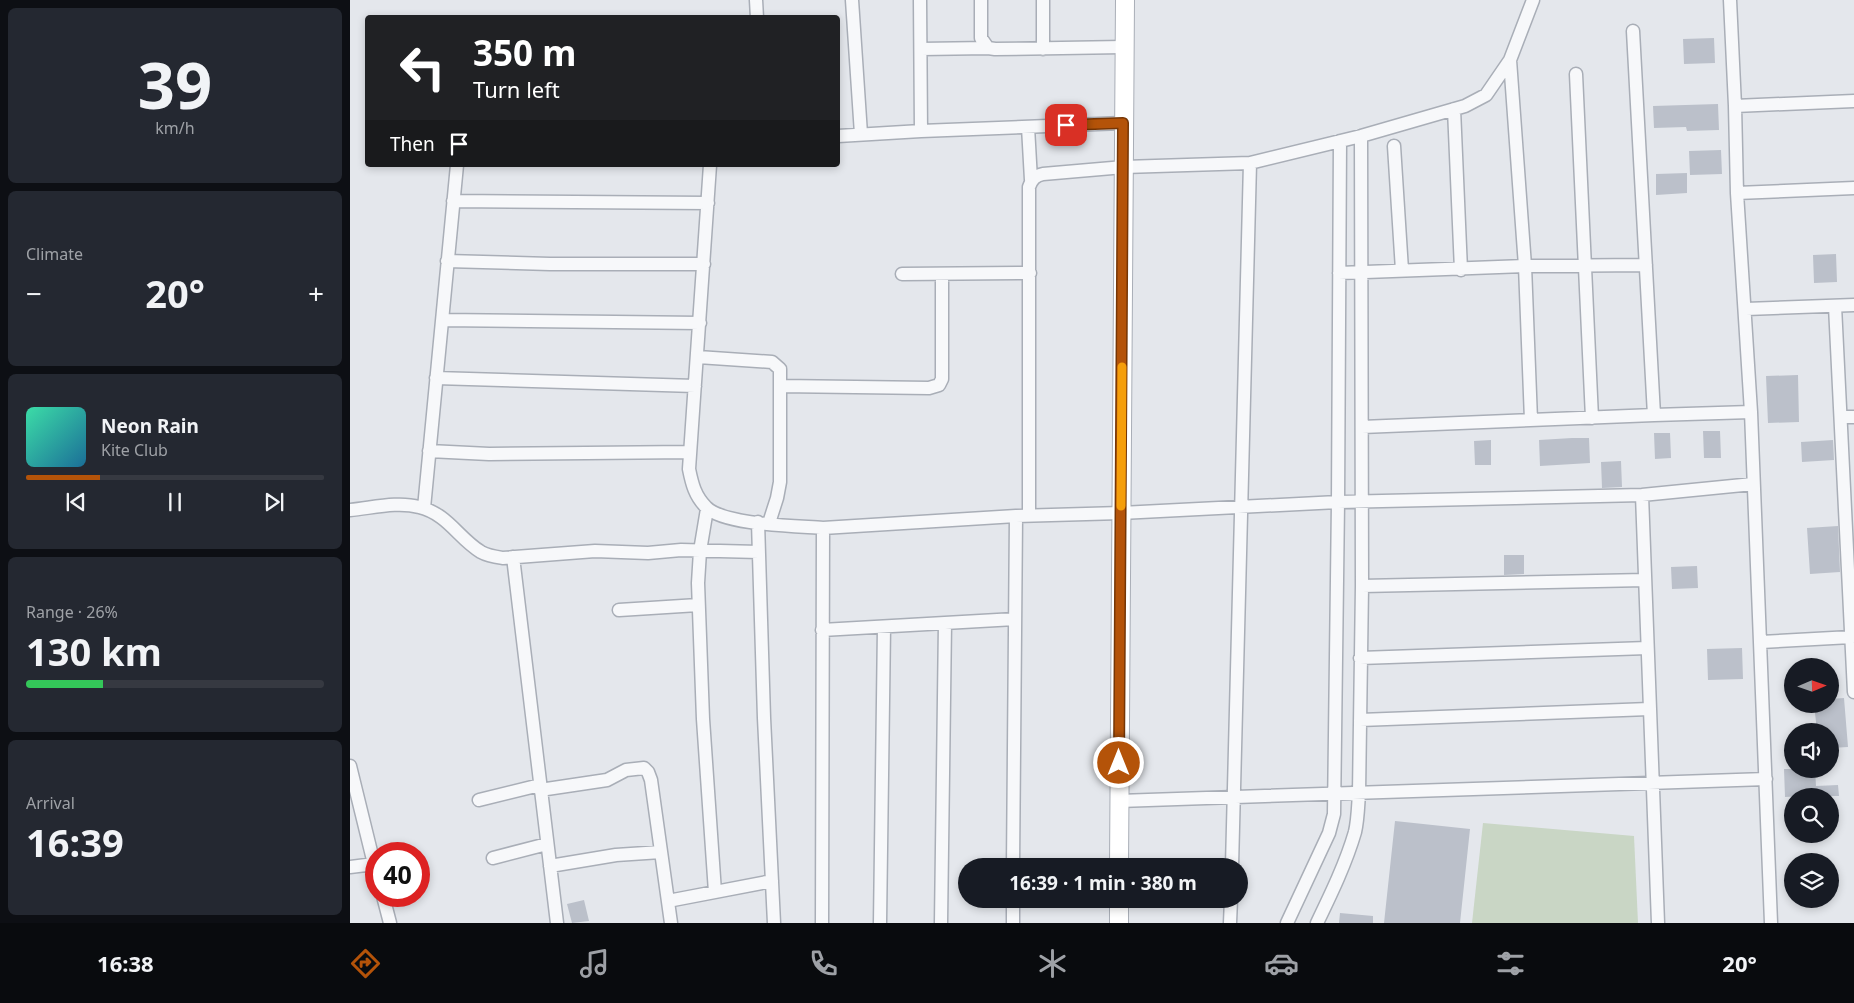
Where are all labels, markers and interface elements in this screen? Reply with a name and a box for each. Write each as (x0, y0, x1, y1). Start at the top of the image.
text: 350 m (473, 29, 576, 76)
icon: left (390, 35, 455, 100)
text: 39 (138, 40, 212, 128)
text: Turn left (473, 74, 560, 104)
pin (1045, 104, 1087, 146)
icon: arrive (1052, 111, 1080, 139)
text: km/h (155, 117, 195, 139)
icon: arrive (445, 130, 473, 158)
text: Then (390, 131, 435, 157)
text: Climate (26, 243, 83, 265)
text: 20° (145, 267, 205, 319)
text: − (26, 274, 42, 312)
text: + (308, 274, 324, 312)
text: Neon Rain (101, 413, 199, 439)
text: Kite Club (101, 439, 168, 461)
icon: previous (62, 488, 90, 516)
icon: pause (161, 488, 189, 516)
icon: next (260, 488, 288, 516)
text: Range · 26% (26, 601, 118, 623)
text: 130 km (26, 625, 162, 677)
north arrow (1784, 658, 1839, 712)
map controls (1784, 658, 1839, 908)
button: sound (1784, 723, 1839, 778)
position arrow (1092, 736, 1144, 788)
button: search (1784, 788, 1839, 843)
text: Arrival (26, 792, 75, 814)
text: 16:39 (26, 816, 124, 868)
speed limit sign: 40 (365, 842, 430, 907)
button: layers (1784, 853, 1839, 908)
text: 16:39 · 1 min · 380 m (1009, 870, 1197, 896)
icon: directions (348, 946, 383, 981)
icon: music (577, 946, 612, 981)
icon: phone (806, 946, 841, 981)
icon: climate (1035, 946, 1070, 981)
icon: car (1264, 946, 1299, 981)
icon: filters (1493, 946, 1528, 981)
text: 16:38 (97, 948, 154, 978)
text: 20° (1722, 948, 1757, 978)

